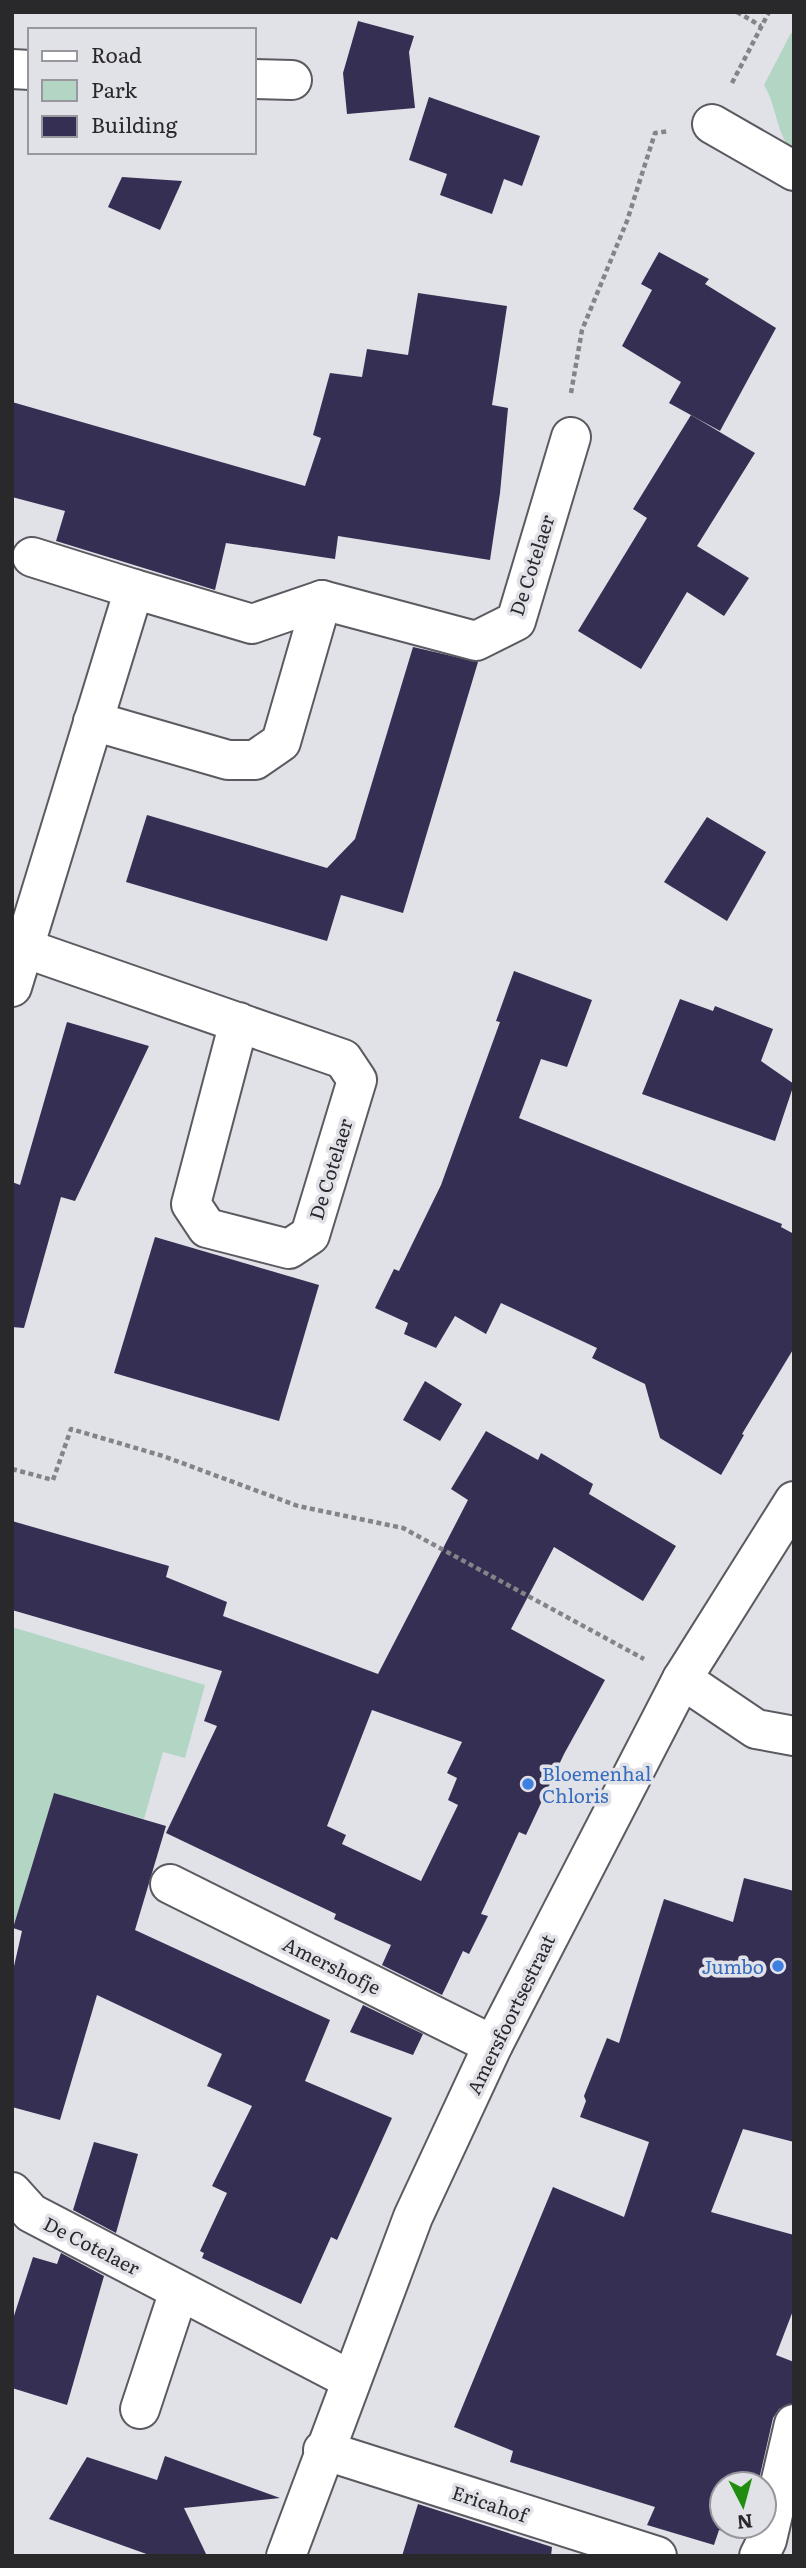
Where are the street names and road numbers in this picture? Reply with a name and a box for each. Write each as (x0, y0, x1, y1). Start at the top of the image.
street label: De Cotelaer (502, 511, 560, 619)
street label: De Cotelaer (301, 1115, 359, 1223)
street label: Amershofje (278, 1929, 386, 2001)
street label: Amersfoortsestraat (459, 1929, 561, 2099)
street label: De Cotelaer (39, 2209, 145, 2281)
street label: Ericahof (449, 2478, 533, 2529)

